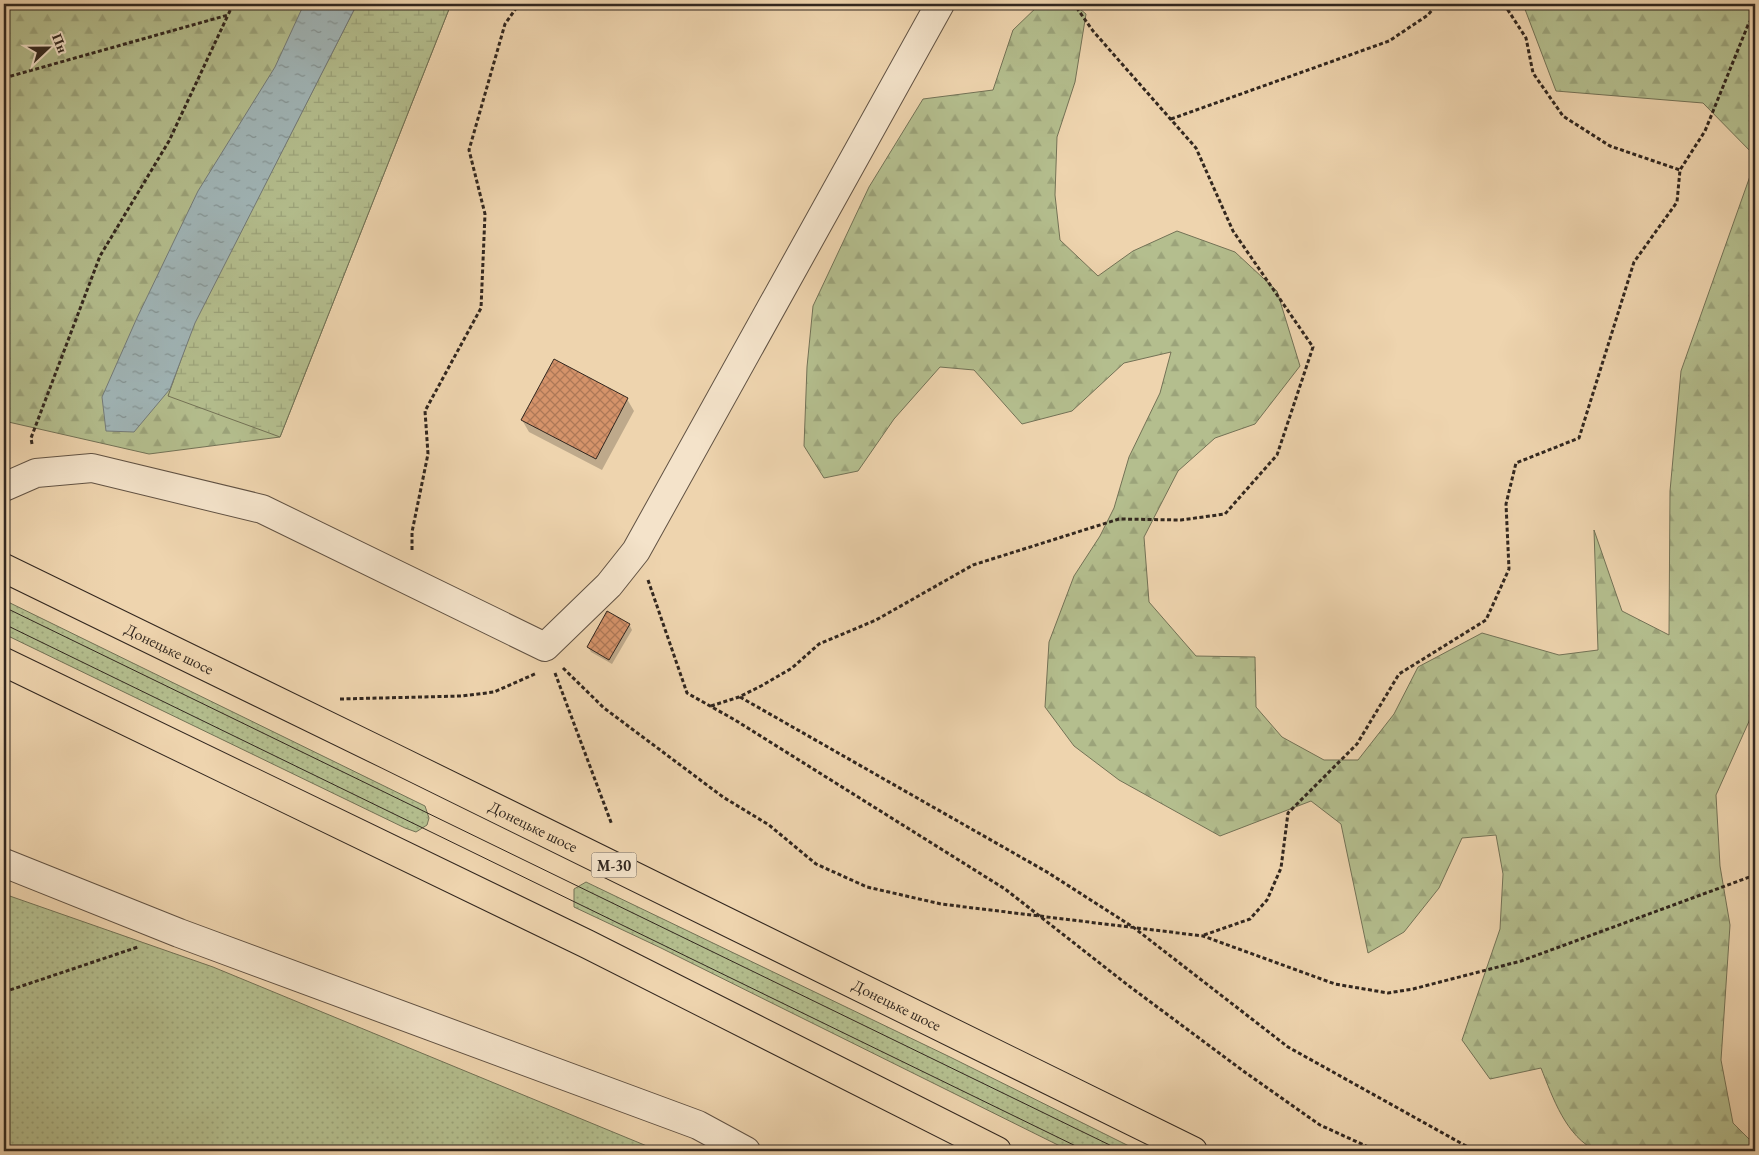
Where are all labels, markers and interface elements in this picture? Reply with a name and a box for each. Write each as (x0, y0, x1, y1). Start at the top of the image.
north arrow (22, 22, 72, 72)
text: Пн (48, 31, 72, 55)
street label: Донецьке шосе (121, 618, 217, 679)
street label: Донецьке шосе (485, 796, 581, 857)
road number: М-30 (592, 852, 636, 878)
street label: Донецьке шосе (849, 974, 945, 1035)

